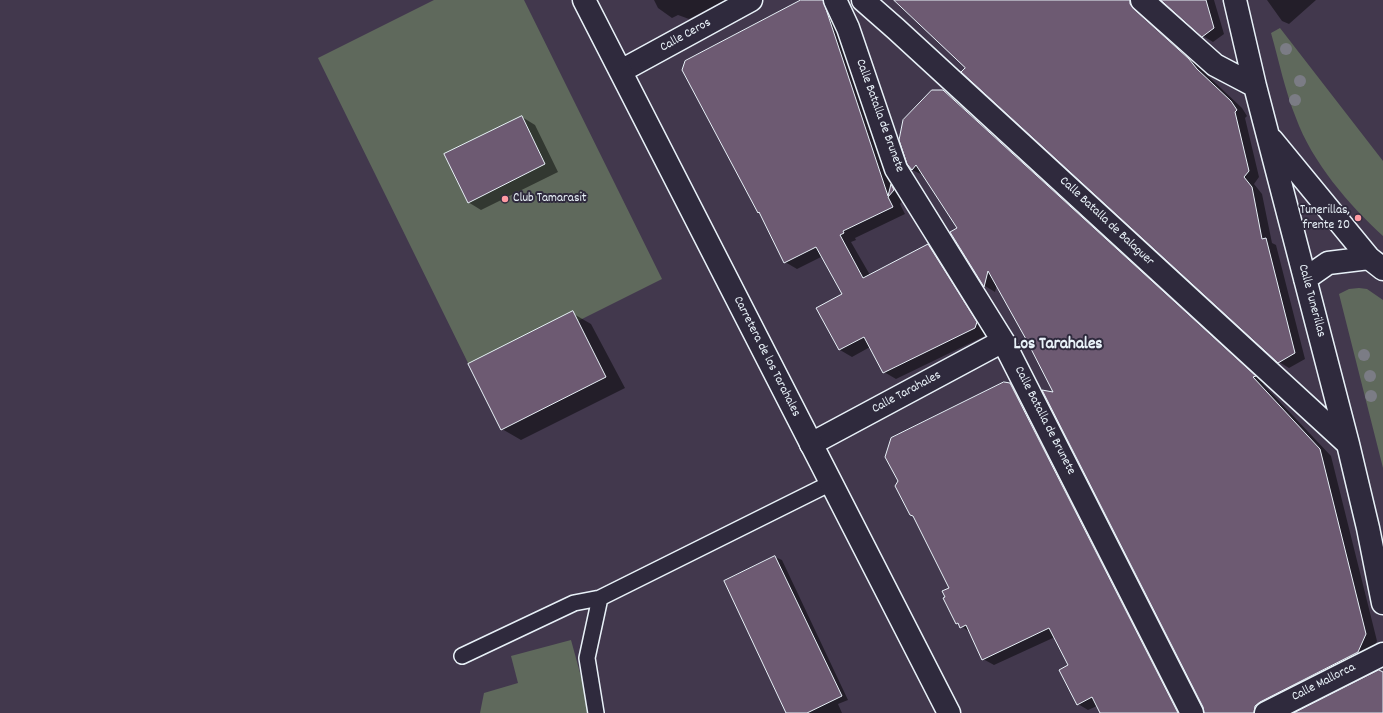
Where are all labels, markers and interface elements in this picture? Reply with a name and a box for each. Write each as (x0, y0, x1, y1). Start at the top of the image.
street label: Calle Ceros (658, 16, 714, 56)
street label: Calle Batalla de Brunete (851, 57, 907, 175)
street label: Calle Batalla de Balaguer (1055, 174, 1157, 270)
place label: Club Tamarasit (513, 191, 587, 207)
marker: Club Tamarasit (500, 194, 510, 204)
place label: Tunerillas, frente 20 (1300, 203, 1350, 234)
marker: Tunerillas, frente 20 (1353, 213, 1363, 223)
street label: Calle Tunerillas (1294, 263, 1328, 339)
street label: Carretera de los Tarahales (729, 294, 803, 420)
district label: Los Tarahales (1013, 336, 1103, 356)
street label: Calle Batalla de Brunete (1010, 364, 1078, 478)
street label: Calle Tarahales (870, 368, 944, 418)
street label: Calle Mallorca (1290, 660, 1358, 706)

